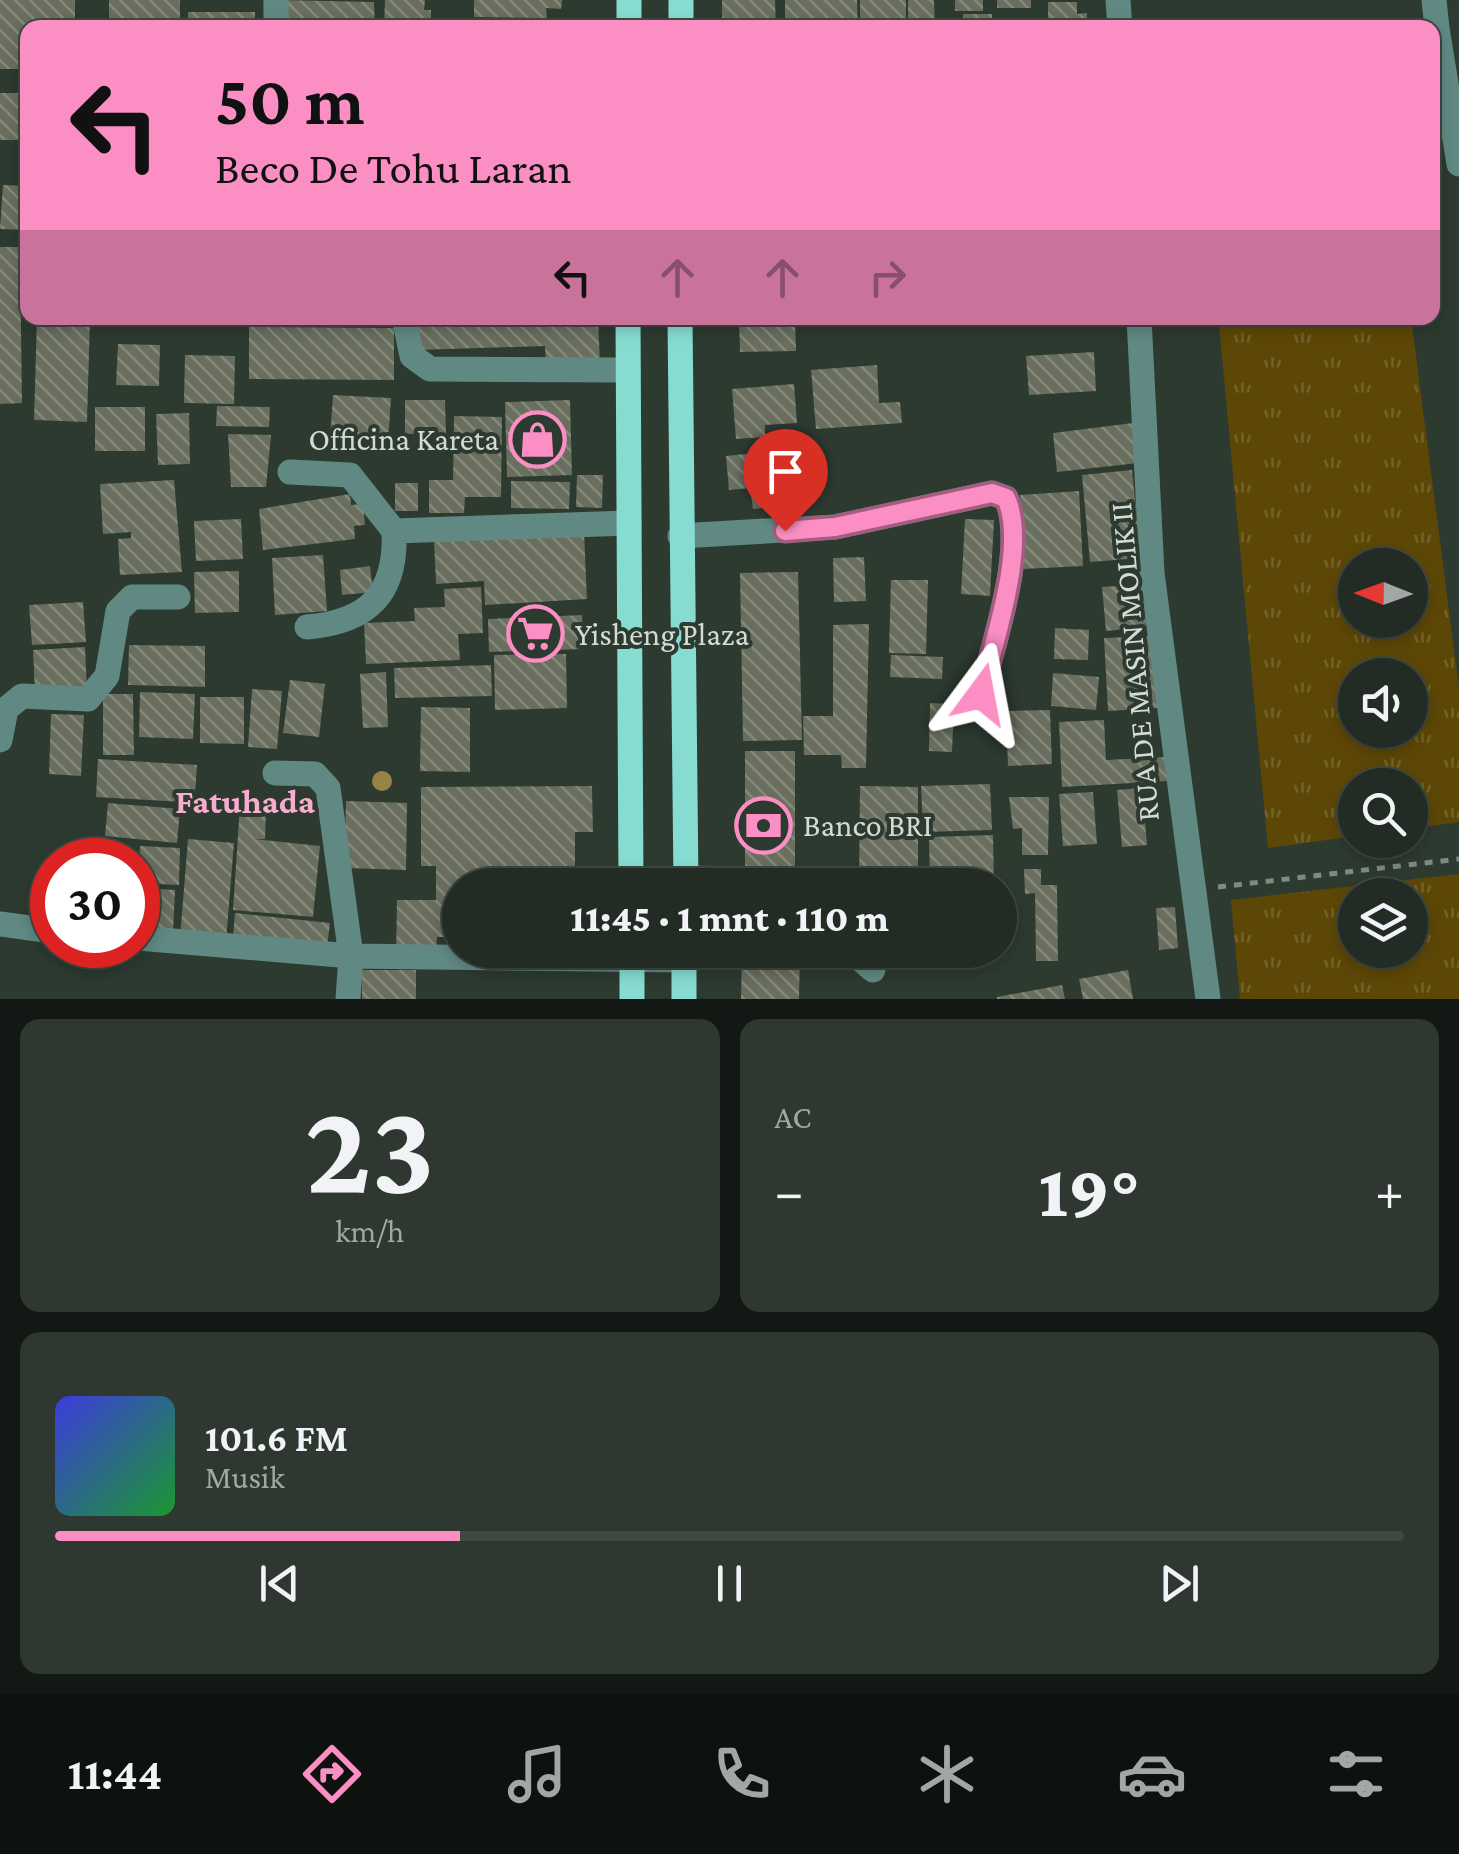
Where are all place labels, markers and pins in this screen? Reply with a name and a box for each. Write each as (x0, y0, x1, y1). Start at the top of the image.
shop icon: Officina Kareta (508, 409, 568, 469)
place label: Officina Kareta (308, 421, 499, 457)
pin (743, 429, 828, 532)
supermarket icon: Yisheng Plaza (506, 604, 566, 664)
place label: Yisheng Plaza (575, 616, 750, 652)
bank icon: Banco BRI (734, 795, 794, 855)
place label: Banco BRI (803, 807, 932, 843)

